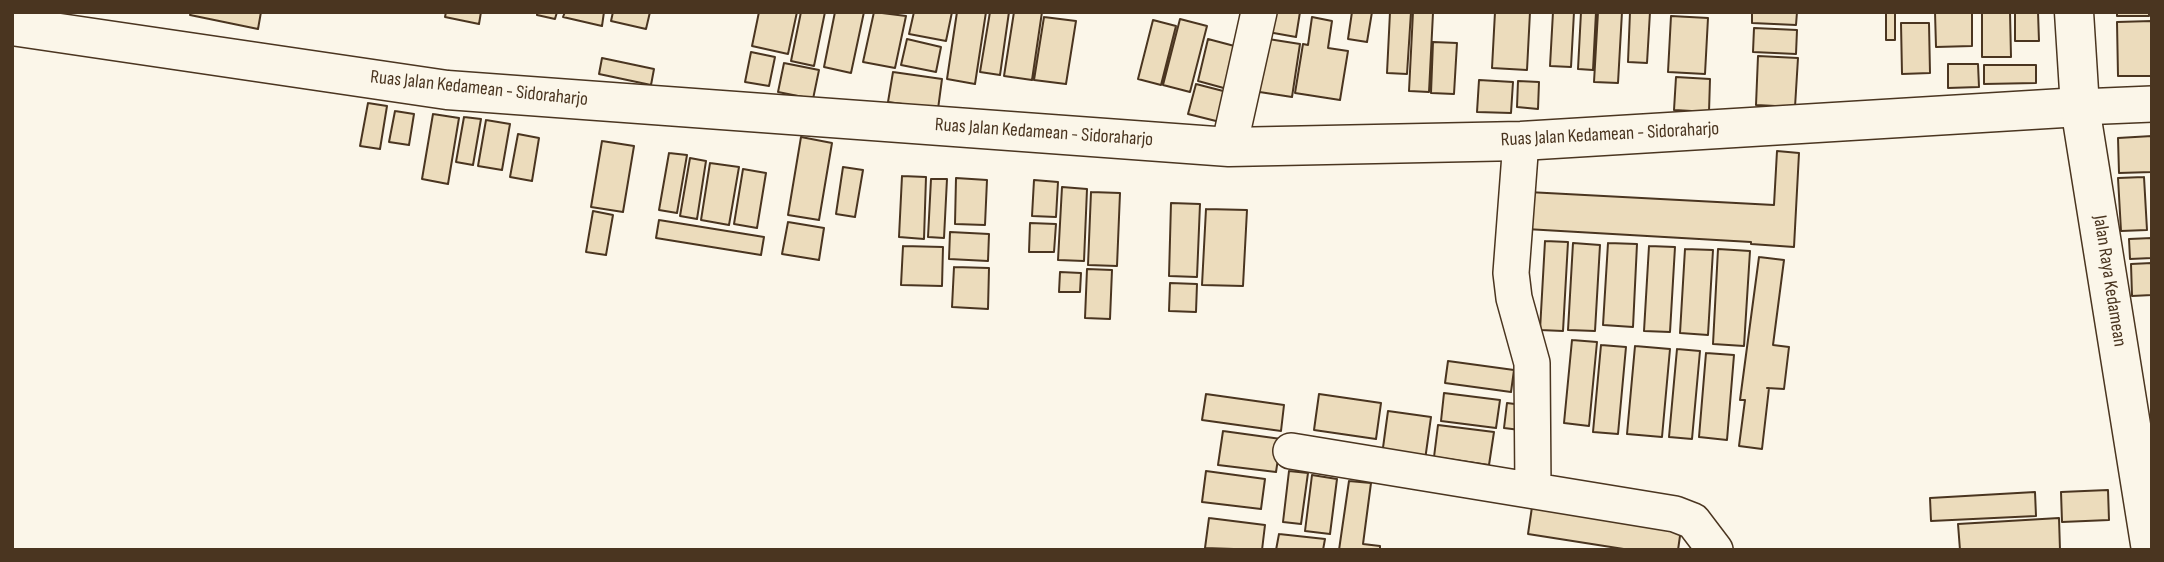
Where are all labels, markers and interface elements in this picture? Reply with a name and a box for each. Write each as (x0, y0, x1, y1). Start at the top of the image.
street label: Ruas Jalan Kedamean - Sidoraharjo (369, 66, 589, 112)
street label: Ruas Jalan Kedamean - Sidoraharjo (934, 114, 1154, 152)
street label: Ruas Jalan Kedamean - Sidoraharjo (1500, 118, 1720, 152)
street label: Jalan Raya Kedamean (2087, 214, 2131, 348)

